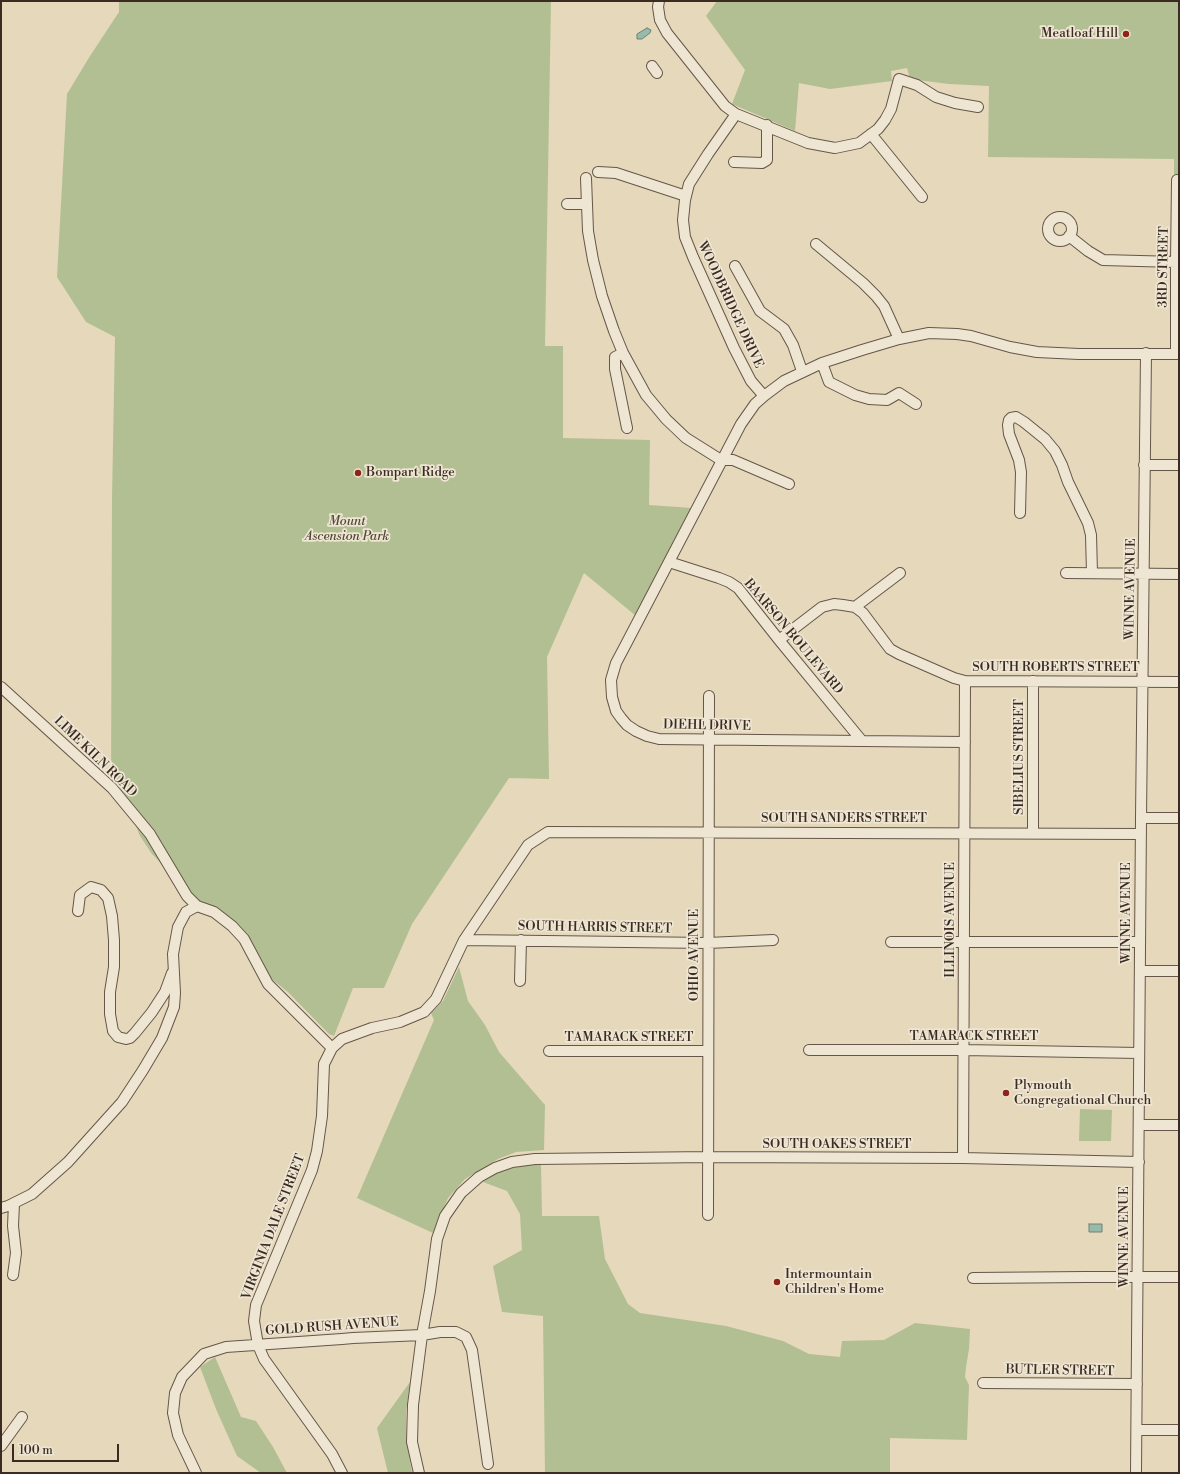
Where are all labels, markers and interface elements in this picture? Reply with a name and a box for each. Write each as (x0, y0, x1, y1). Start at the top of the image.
place label: Meatloaf Hill (1041, 26, 1118, 42)
marker: Meatloaf Hill (1121, 29, 1131, 39)
street label: 3RD STREET (1155, 226, 1173, 308)
street label: WOODBRIDGE DRIVE (694, 239, 766, 371)
place label: Bompart Ridge (366, 465, 455, 481)
marker: Bompart Ridge (353, 468, 363, 478)
park label: Mount Ascension Park (305, 514, 389, 545)
street label: WINNE AVENUE (1122, 538, 1140, 640)
street label: BAARSON BOULEVARD (740, 576, 846, 698)
street label: SOUTH ROBERTS STREET (972, 660, 1140, 676)
street label: SIBELIUS STREET (1012, 699, 1028, 815)
street label: LIME KILN ROAD (50, 713, 140, 801)
street label: DIEHL DRIVE (663, 717, 751, 735)
street label: SOUTH SANDERS STREET (761, 811, 927, 827)
street label: ILLINOIS AVENUE (943, 862, 959, 978)
street label: WINNE AVENUE (1119, 862, 1135, 964)
street label: OHIO AVENUE (687, 909, 703, 1001)
street label: SOUTH HARRIS STREET (518, 919, 672, 937)
street label: TAMARACK STREET (910, 1029, 1038, 1045)
street label: TAMARACK STREET (565, 1030, 693, 1046)
place label: Plymouth Congregational Church (1014, 1078, 1151, 1109)
marker: Plymouth Congregational Church (1001, 1088, 1011, 1098)
street label: SOUTH OAKES STREET (762, 1137, 912, 1153)
street label: VIRGINIA DALE STREET (239, 1152, 309, 1302)
street label: WINNE AVENUE (1117, 1186, 1133, 1288)
place label: Intermountain Children's Home (785, 1267, 884, 1298)
marker: Intermountain Children's Home (772, 1277, 782, 1287)
street label: GOLD RUSH AVENUE (265, 1315, 399, 1339)
street label: BUTLER STREET (1005, 1362, 1115, 1380)
scale bar (14, 1436, 121, 1462)
text: 100 m (19, 1443, 53, 1458)

